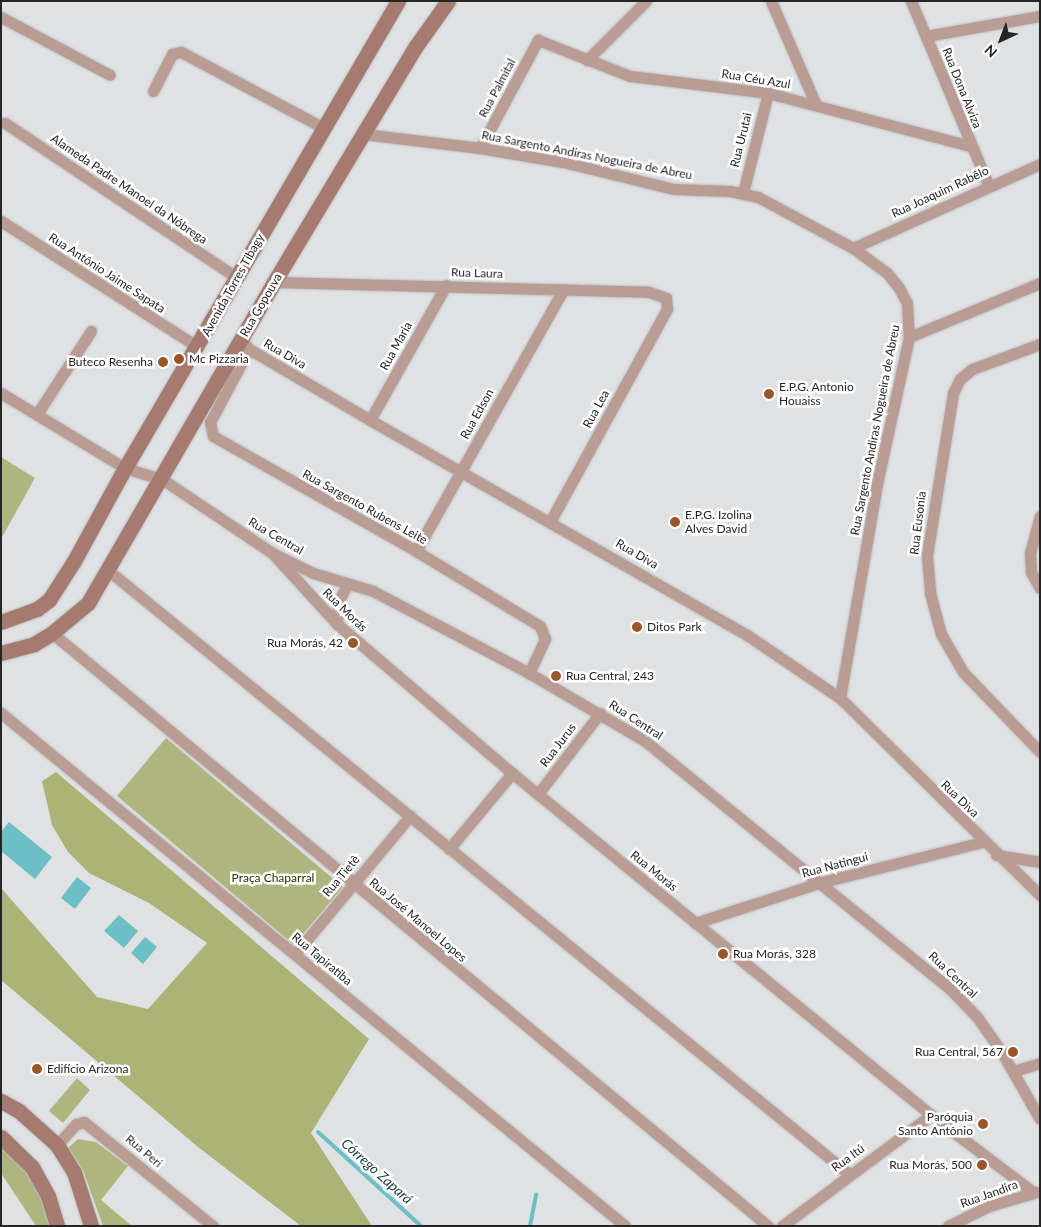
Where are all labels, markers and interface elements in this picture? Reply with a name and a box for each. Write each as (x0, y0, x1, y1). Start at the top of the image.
north arrow (976, 15, 1026, 65)
text: N (981, 41, 1000, 61)
street label: Rua Dona Alviza (939, 45, 985, 131)
street label: Rua Palmital (475, 56, 519, 120)
street label: Rua Céu Azul (720, 66, 792, 92)
street label: Rua Urutai (727, 111, 755, 169)
street label: Rua Sargento Andiras Nogueira de Abreu (480, 127, 694, 183)
street label: Alameda Padre Manoel da Nóbrega (48, 131, 210, 247)
street label: Rua Joaquim Rabêlo (889, 163, 991, 221)
street label: Rua Antônio Jaime Sapata (46, 230, 168, 316)
street label: Avenida Torres Tibagy (199, 231, 267, 339)
street label: Rua Laura (451, 265, 503, 281)
street label: Rua Gopouva (237, 271, 285, 339)
street label: Rua Maria (377, 319, 415, 373)
street label: Rua Sargento Andiras Nogueira de Abreu (847, 323, 903, 537)
street label: Rua Diva (261, 336, 309, 372)
place label: Mc Pizzaria (189, 352, 249, 366)
marker: Mc Pizzaria (173, 353, 185, 365)
place label: Buteco Resenha (68, 355, 153, 369)
marker: Buteco Resenha (157, 356, 169, 368)
place label: E.P.G. Antonio Houaiss (779, 380, 854, 408)
street label: Rua Edson (457, 386, 497, 442)
street label: Rua Lea (580, 388, 612, 430)
marker: E.P.G. Antonio Houaiss (763, 388, 775, 400)
street label: Rua Sargento Rubens Leite (300, 467, 430, 547)
street label: Rua Eusonia (907, 490, 929, 556)
place label: E.P.G. Izolina Alves David (685, 508, 752, 536)
street label: Rua Central (246, 514, 306, 558)
marker: E.P.G. Izolina Alves David (669, 516, 681, 528)
street label: Rua Diva (613, 536, 661, 572)
street label: Rua Morás (320, 585, 370, 635)
place label: Ditos Park (647, 620, 702, 634)
marker: Ditos Park (631, 621, 643, 633)
place label: Rua Morás, 42 (267, 636, 343, 650)
marker: Rua Morás, 42 (347, 637, 359, 649)
place label: Rua Central, 243 (566, 669, 654, 683)
marker: Rua Central, 243 (550, 670, 562, 682)
street label: Rua Central (606, 697, 666, 743)
street label: Rua Jurus (537, 720, 579, 770)
street label: Rua Diva (938, 778, 982, 820)
street label: Rua Morás (628, 848, 680, 894)
street label: Rua Natingui (800, 849, 870, 881)
street label: Rua Tietê (319, 852, 363, 900)
park label: Praça Chaparral (232, 871, 314, 885)
street label: Rua José Manoel Lopes (366, 875, 470, 965)
street label: Rua Tapiratiba (289, 930, 355, 988)
place label: Rua Morás, 328 (733, 947, 816, 961)
marker: Rua Morás, 328 (717, 948, 729, 960)
street label: Rua Central (926, 949, 980, 1001)
place label: Rua Central, 567 (915, 1045, 1003, 1059)
marker: Rua Central, 567 (1007, 1046, 1019, 1058)
place label: Edifício Arizona (47, 1062, 129, 1076)
marker: Edifício Arizona (31, 1063, 43, 1075)
place label: Paróquia Santo Antônio (898, 1110, 973, 1138)
marker: Paróquia Santo Antônio (977, 1118, 989, 1130)
street label: Rua Peri (123, 1132, 165, 1170)
water label: Córrego Zapará (338, 1135, 416, 1207)
street label: Rua Itú (829, 1141, 867, 1175)
place label: Rua Morás, 500 (889, 1158, 972, 1172)
marker: Rua Morás, 500 (976, 1159, 988, 1171)
street label: Rua Jandira (958, 1177, 1020, 1211)

